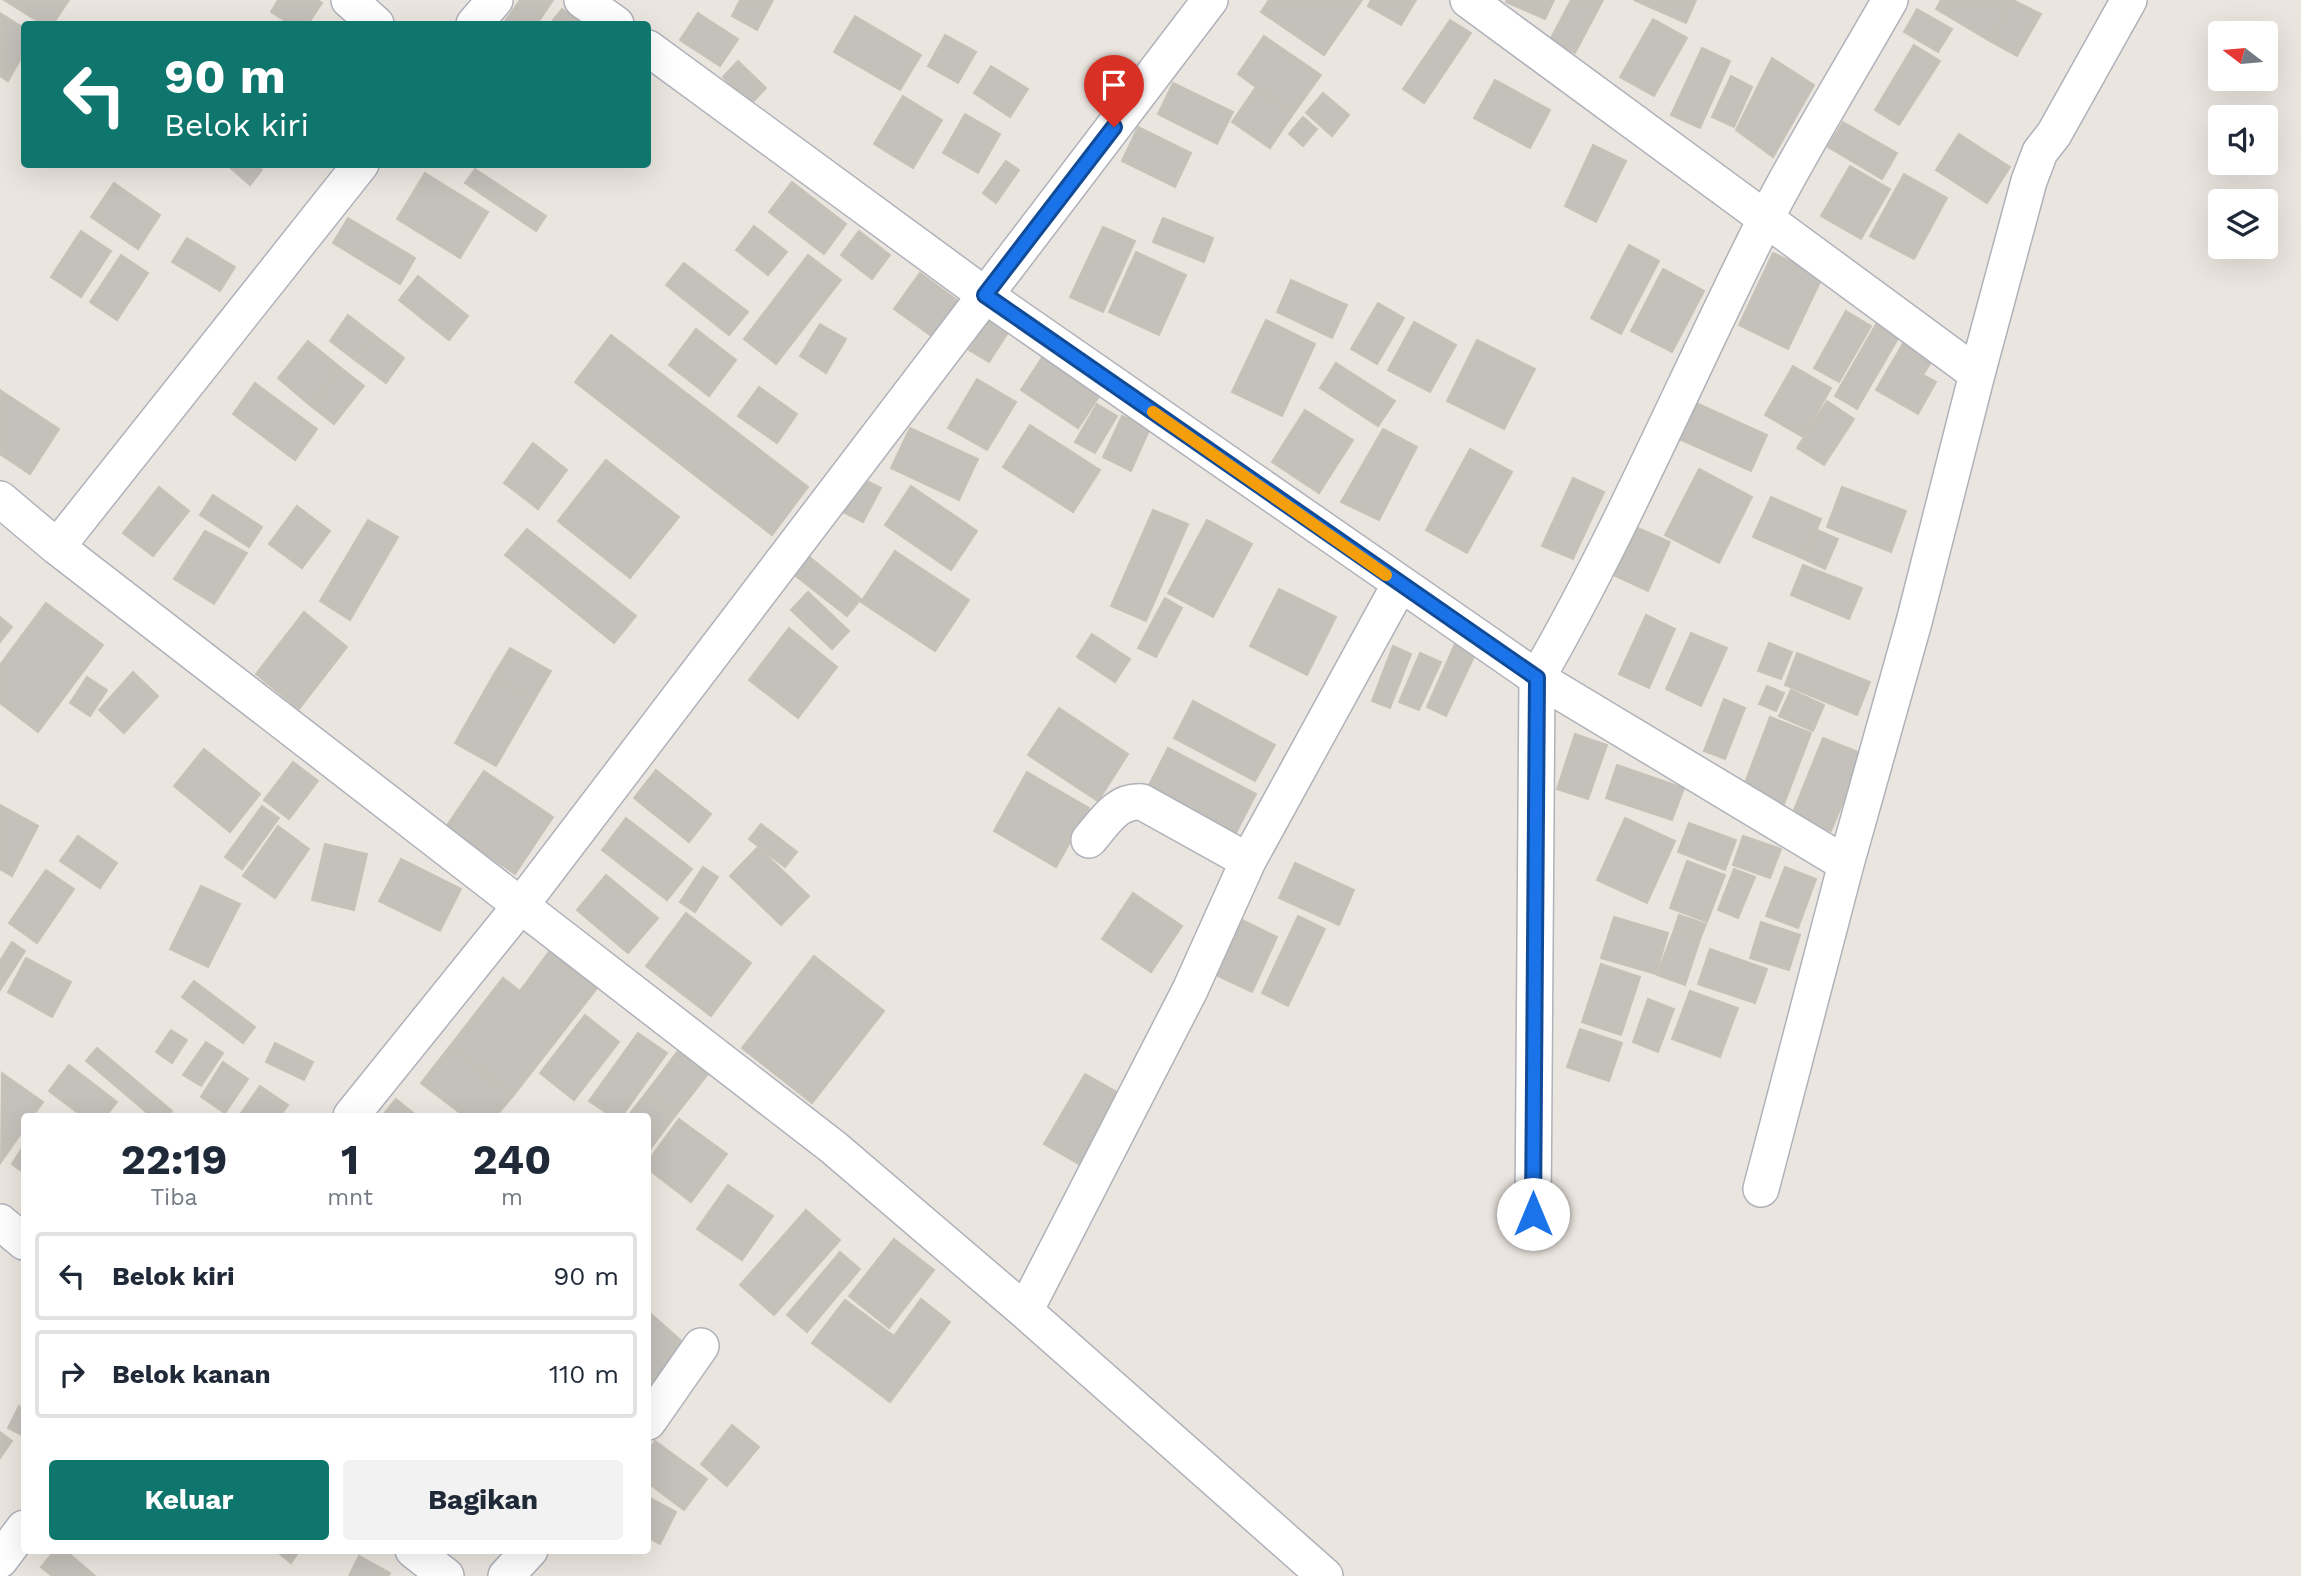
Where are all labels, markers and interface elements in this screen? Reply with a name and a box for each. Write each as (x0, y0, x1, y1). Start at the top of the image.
north arrow (2208, 21, 2278, 91)
map controls (2208, 21, 2278, 259)
text: 90 m (164, 47, 286, 105)
icon: left (49, 49, 140, 140)
pin (1084, 55, 1144, 127)
icon: arrive (1095, 66, 1133, 104)
button: sound (2208, 105, 2278, 175)
text: Belok kiri (164, 106, 309, 144)
button: layers (2208, 189, 2278, 259)
text: 22:19 (121, 1135, 227, 1184)
text: 1 (341, 1135, 359, 1184)
text: 240 (473, 1135, 551, 1184)
position arrow (1496, 1177, 1570, 1251)
text: Tiba (151, 1184, 198, 1211)
text: mnt (327, 1184, 373, 1211)
text: m (501, 1184, 523, 1211)
icon: left (53, 1257, 91, 1295)
text: Belok kiri (112, 1261, 235, 1291)
text: 90 m (553, 1261, 619, 1291)
icon: right (53, 1355, 91, 1393)
text: Belok kanan (112, 1359, 271, 1389)
text: 110 m (549, 1359, 619, 1389)
button: Keluar (49, 1460, 329, 1540)
button: Bagikan (343, 1460, 623, 1540)

